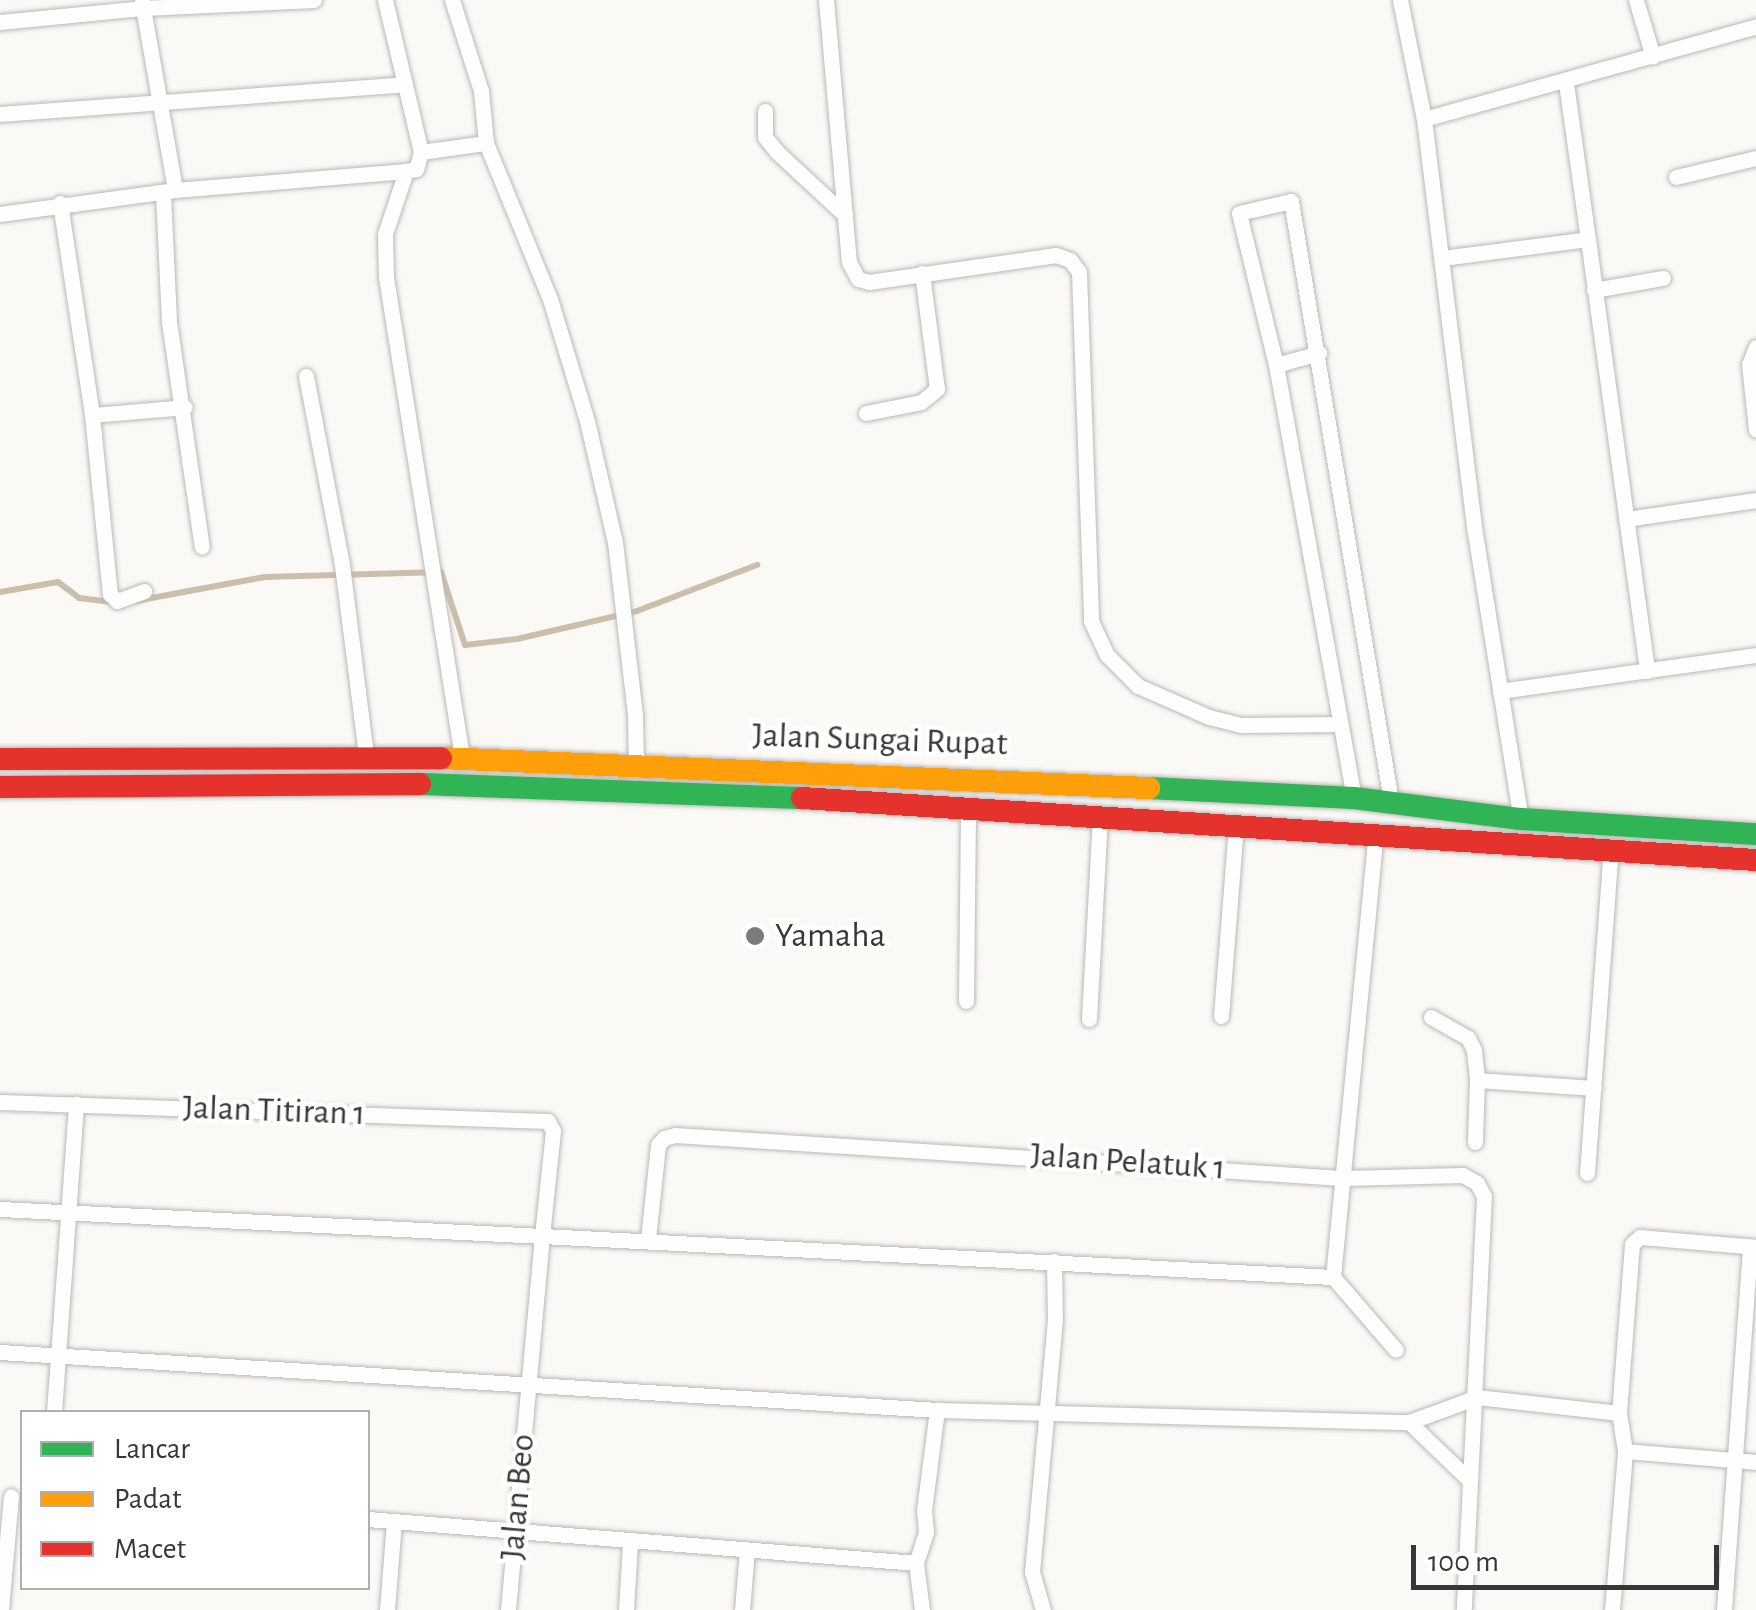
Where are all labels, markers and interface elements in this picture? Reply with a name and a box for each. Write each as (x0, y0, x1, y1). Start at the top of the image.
street label: Jalan Sungai Rupat (752, 715, 1008, 765)
place label: Yamaha (775, 915, 886, 957)
marker: Yamaha (744, 925, 766, 947)
street label: Jalan Titiran 1 (182, 1087, 366, 1135)
street label: Jalan Pelatuk 1 (1029, 1134, 1227, 1190)
legend (20, 1410, 370, 1590)
street label: Jalan Beo (492, 1432, 544, 1562)
text: Lancar (114, 1434, 190, 1464)
text: Padat (114, 1484, 182, 1514)
scale bar (1416, 1525, 1724, 1587)
text: Macet (114, 1534, 186, 1564)
text: 100 m (1428, 1547, 1499, 1577)

